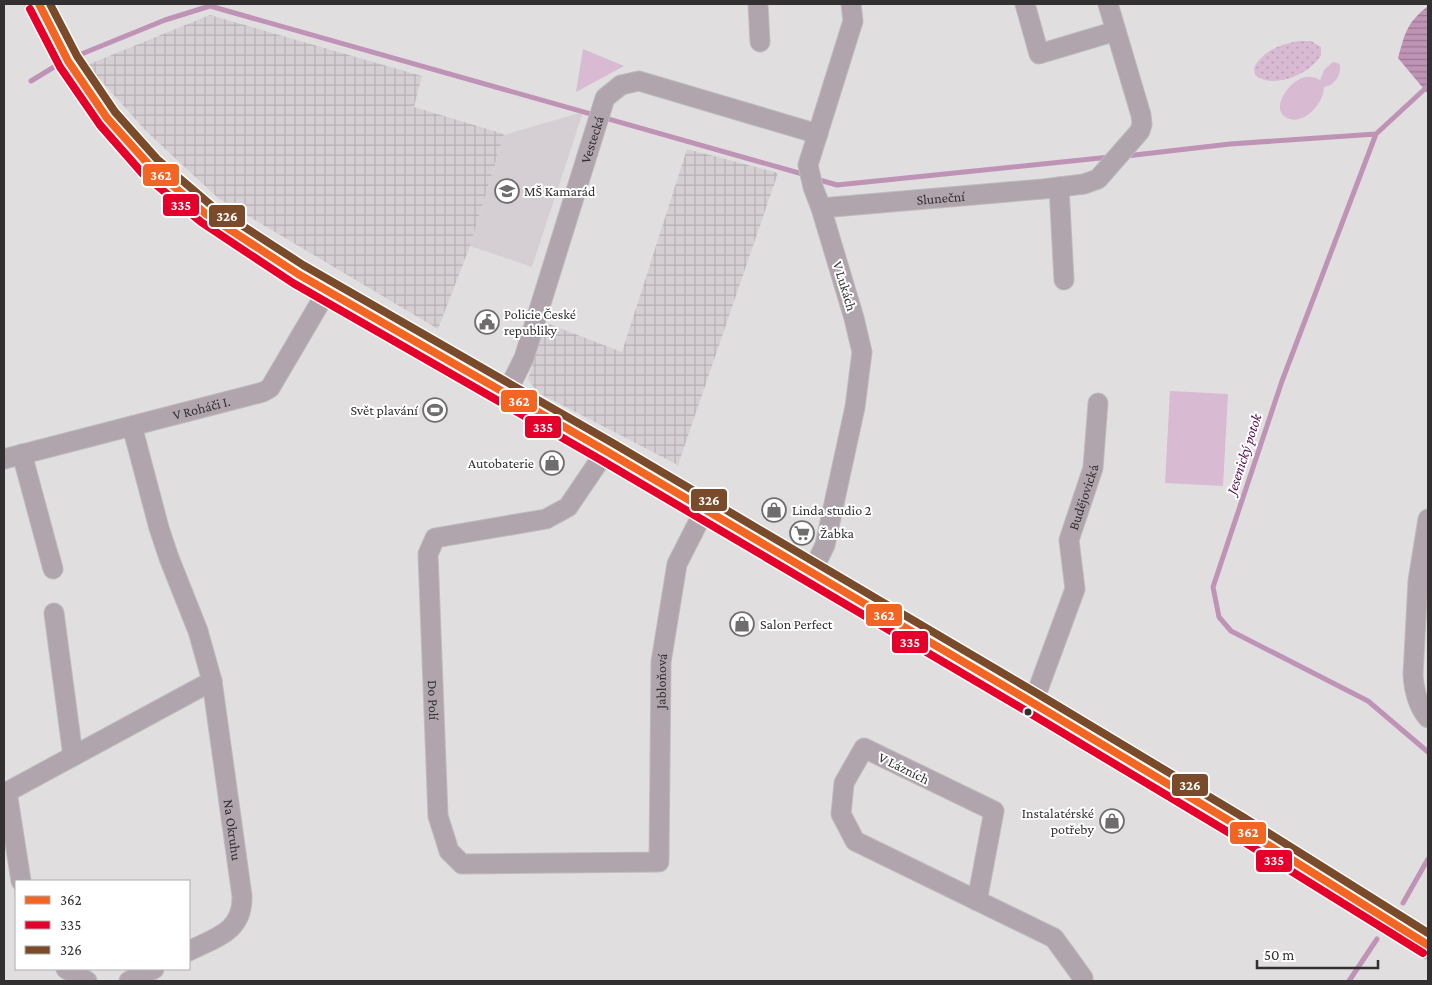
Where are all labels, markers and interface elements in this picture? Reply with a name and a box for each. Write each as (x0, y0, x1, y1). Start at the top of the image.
street label: Vestecká (577, 114, 607, 165)
line badge: 362 (142, 163, 180, 187)
text: 362 (150, 167, 172, 183)
school or university icon: MŠ Kamarád (494, 178, 520, 204)
place label: MŠ Kamarád (524, 183, 596, 199)
street label: Sluneční (916, 188, 966, 208)
line badge: 335 (162, 193, 200, 217)
text: 335 (171, 197, 191, 213)
line badge: 326 (208, 204, 246, 228)
text: 326 (216, 208, 238, 224)
street label: V Lukách (830, 259, 860, 313)
place label: Policie České republiky (504, 306, 576, 338)
public building icon: Policie České republiky (474, 309, 500, 335)
line badge: 362 (500, 389, 538, 413)
street label: V Roháči I. (171, 393, 232, 423)
text: 362 (508, 393, 530, 409)
sports icon: Svět plavání (422, 397, 448, 423)
place label: Svět plavání (350, 402, 418, 418)
water label: Jesenický potok (1223, 410, 1266, 499)
line badge: 335 (524, 415, 562, 439)
text: 335 (533, 419, 553, 435)
shop icon: Autobaterie (539, 450, 565, 476)
place label: Autobaterie (468, 455, 534, 471)
street label: Budějovická (1065, 464, 1101, 532)
line badge: 326 (690, 488, 728, 512)
text: 326 (698, 492, 720, 508)
shop icon: Linda studio 2 (761, 497, 787, 523)
place label: Linda studio 2 (792, 502, 872, 518)
supermarket icon: Žabka (789, 520, 815, 546)
place label: Žabka (820, 525, 855, 541)
line badge: 362 (865, 603, 903, 627)
text: 362 (873, 607, 895, 623)
shop icon: Salon Perfect (729, 611, 755, 637)
place label: Salon Perfect (760, 616, 833, 632)
line badge: 335 (891, 630, 929, 654)
text: 335 (900, 634, 920, 650)
street label: Jabloňová (653, 652, 670, 711)
street label: Do Polí (425, 680, 442, 721)
unlabelled marker (1023, 707, 1033, 717)
street label: V Lázních (876, 749, 932, 787)
line badge: 326 (1171, 773, 1209, 797)
text: 326 (1179, 777, 1201, 793)
street label: Na Okruhu (221, 798, 245, 862)
place label: Instalatérské potřeby (1022, 805, 1095, 837)
shop icon: Instalatérské potřeby (1099, 808, 1125, 834)
line badge: 362 (1229, 821, 1267, 845)
text: 362 (1237, 824, 1259, 840)
line badge: 335 (1255, 849, 1293, 873)
text: 335 (1264, 852, 1284, 868)
legend (15, 880, 190, 970)
text: 362 (60, 892, 82, 908)
text: 335 (60, 917, 81, 933)
scale bar (1257, 938, 1378, 970)
text: 326 (60, 942, 82, 958)
text: 50 m (1264, 947, 1294, 963)

